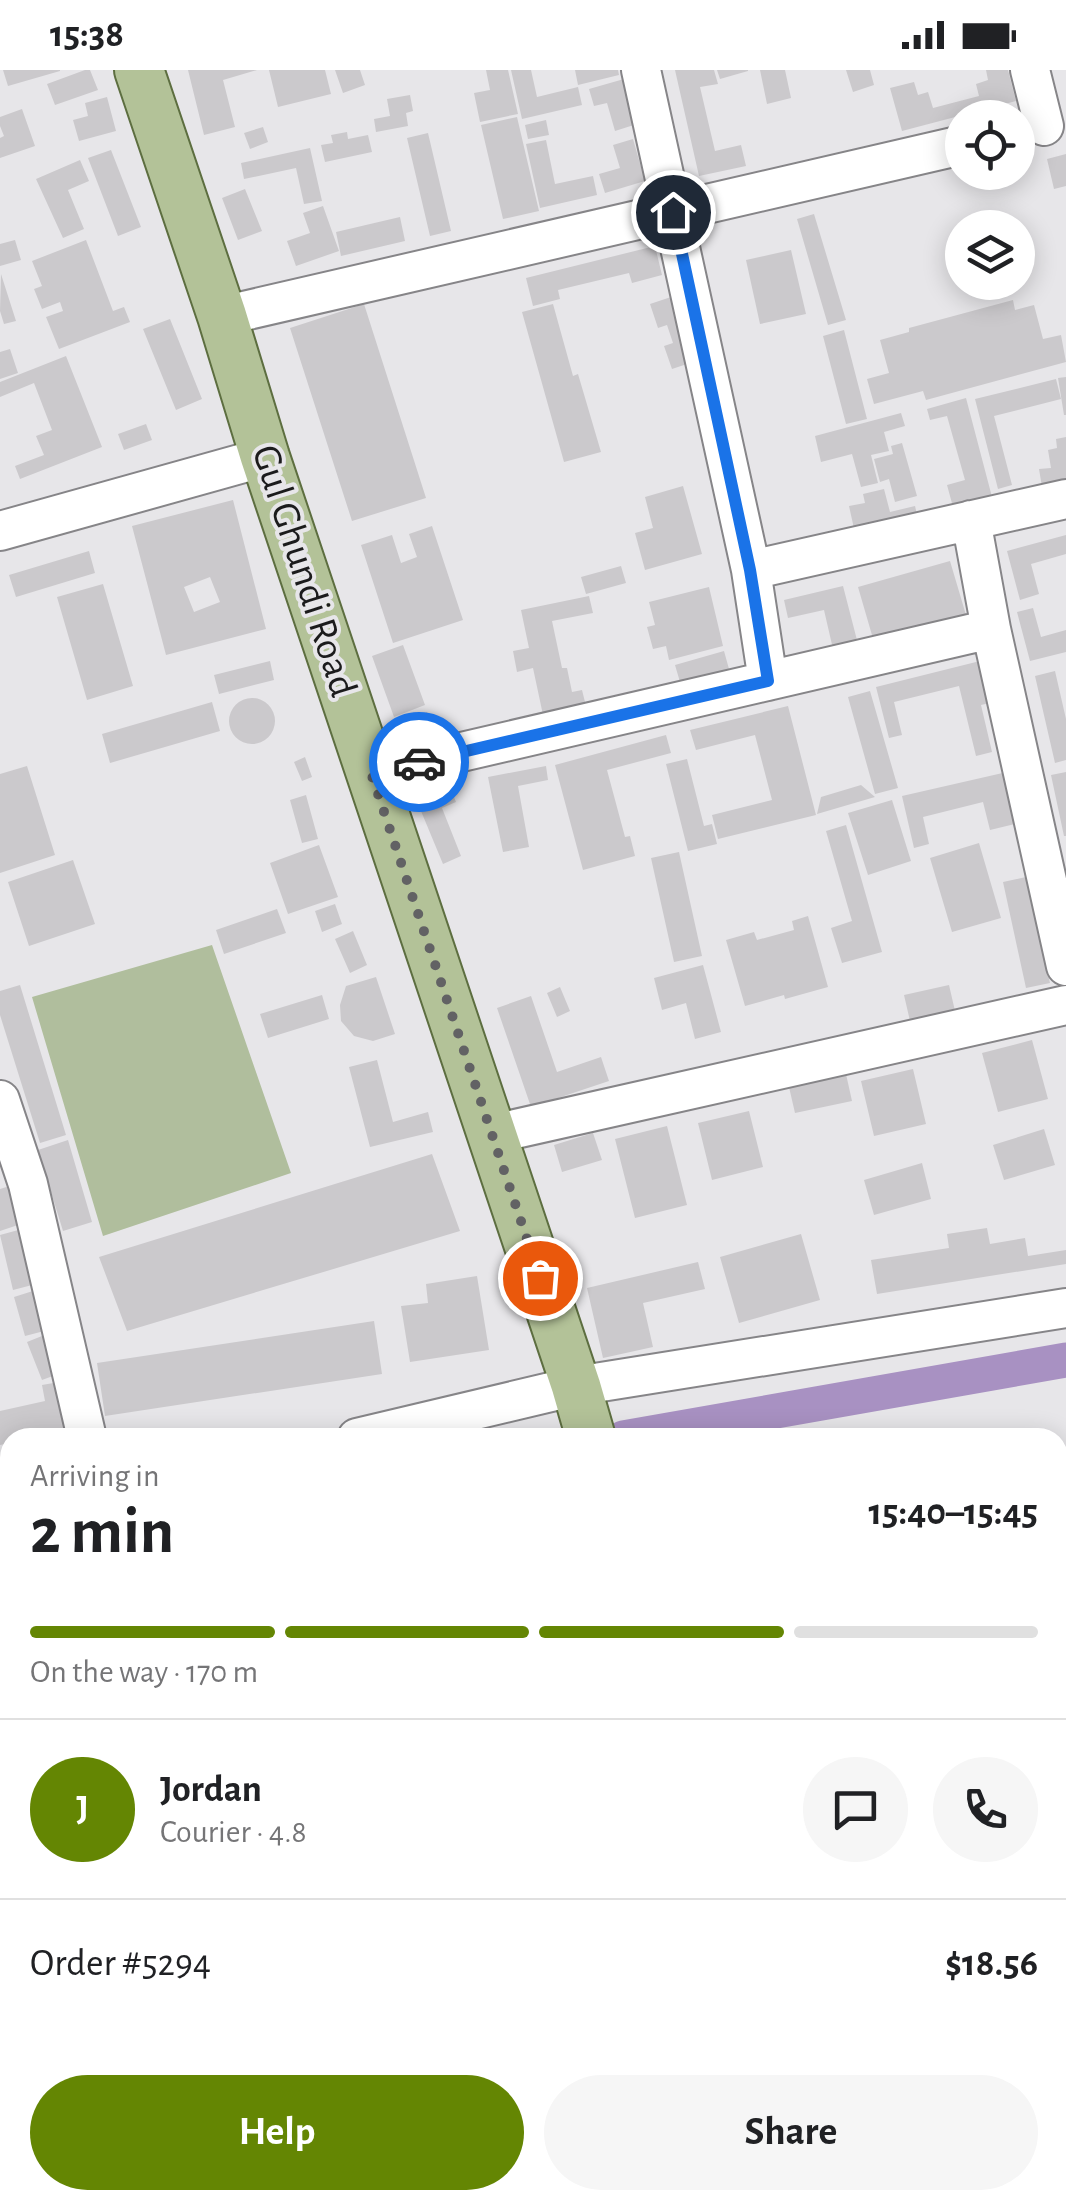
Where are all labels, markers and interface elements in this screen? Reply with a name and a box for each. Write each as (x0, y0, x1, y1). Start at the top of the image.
text: 15:38 (50, 16, 124, 54)
map controls (945, 100, 1035, 300)
button: locate (945, 100, 1035, 190)
pin (631, 170, 716, 255)
icon: home (646, 185, 701, 240)
button: layers (945, 210, 1035, 300)
street label: Gul Ghundi Road (245, 440, 363, 702)
courier (369, 712, 469, 812)
icon: car (392, 735, 447, 790)
pin (498, 1236, 583, 1321)
icon: bag (513, 1251, 568, 1306)
text: Arriving in (30, 1460, 159, 1492)
text: 15:40–15:45 (868, 1494, 1038, 1532)
text: 2 min (30, 1500, 174, 1565)
text: On the way · 170 m (30, 1656, 258, 1688)
button: chat (803, 1757, 908, 1862)
button: phone (933, 1757, 1038, 1862)
text: Jordan (160, 1771, 262, 1809)
text: J (76, 1790, 89, 1828)
text: Courier · 4.8 (160, 1816, 307, 1848)
text: Order #5294 (30, 1945, 211, 1983)
text: $18.56 (945, 1945, 1038, 1983)
button: Help (30, 2075, 524, 2190)
button: Share (544, 2075, 1038, 2190)

